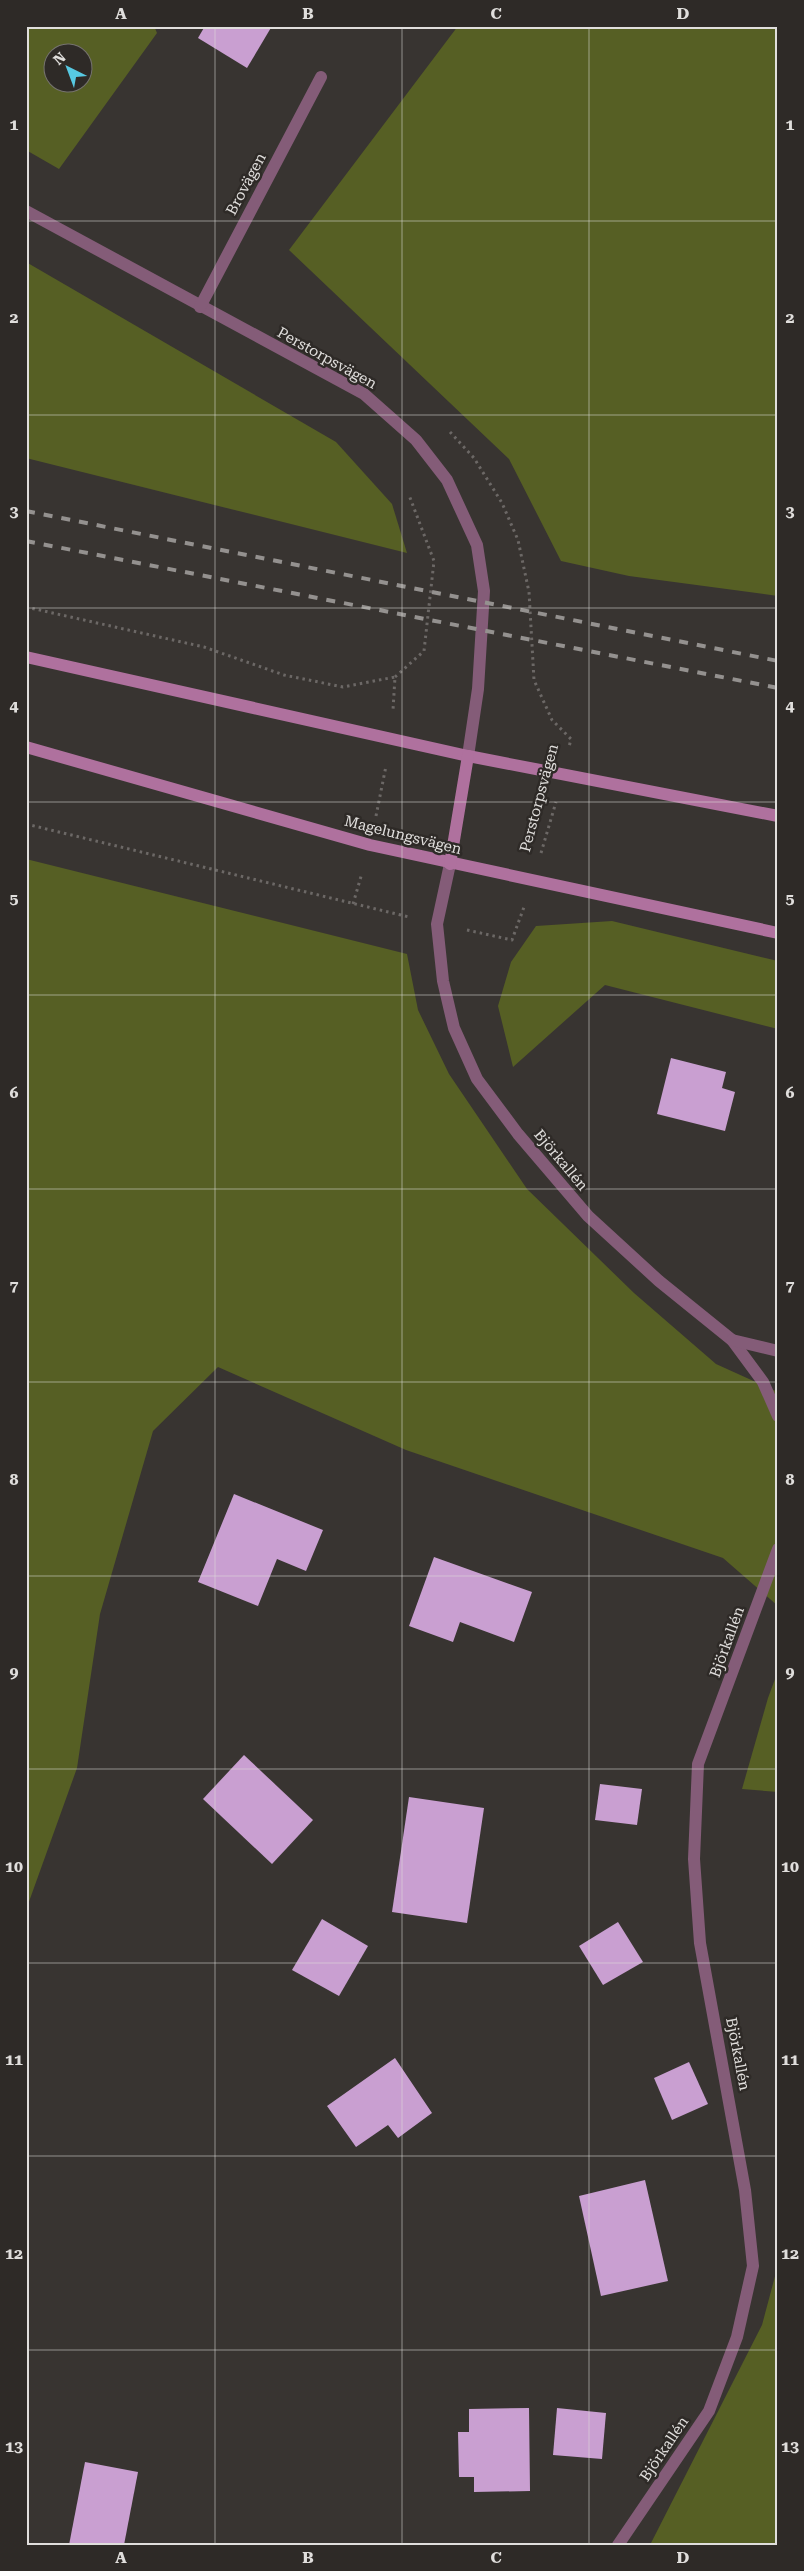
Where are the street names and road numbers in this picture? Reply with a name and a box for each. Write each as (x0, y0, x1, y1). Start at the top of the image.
street label: Brovägen (222, 150, 270, 218)
street label: Perstorpsvägen (274, 323, 380, 393)
street label: Perstorpsvägen (516, 742, 562, 854)
street label: Magelungsvägen (343, 812, 464, 858)
street label: Björkallén (530, 1126, 592, 1194)
street label: Björkallén (706, 1604, 748, 1680)
street label: Björkallén (722, 2016, 754, 2092)
street label: Björkallén (636, 2413, 692, 2485)

